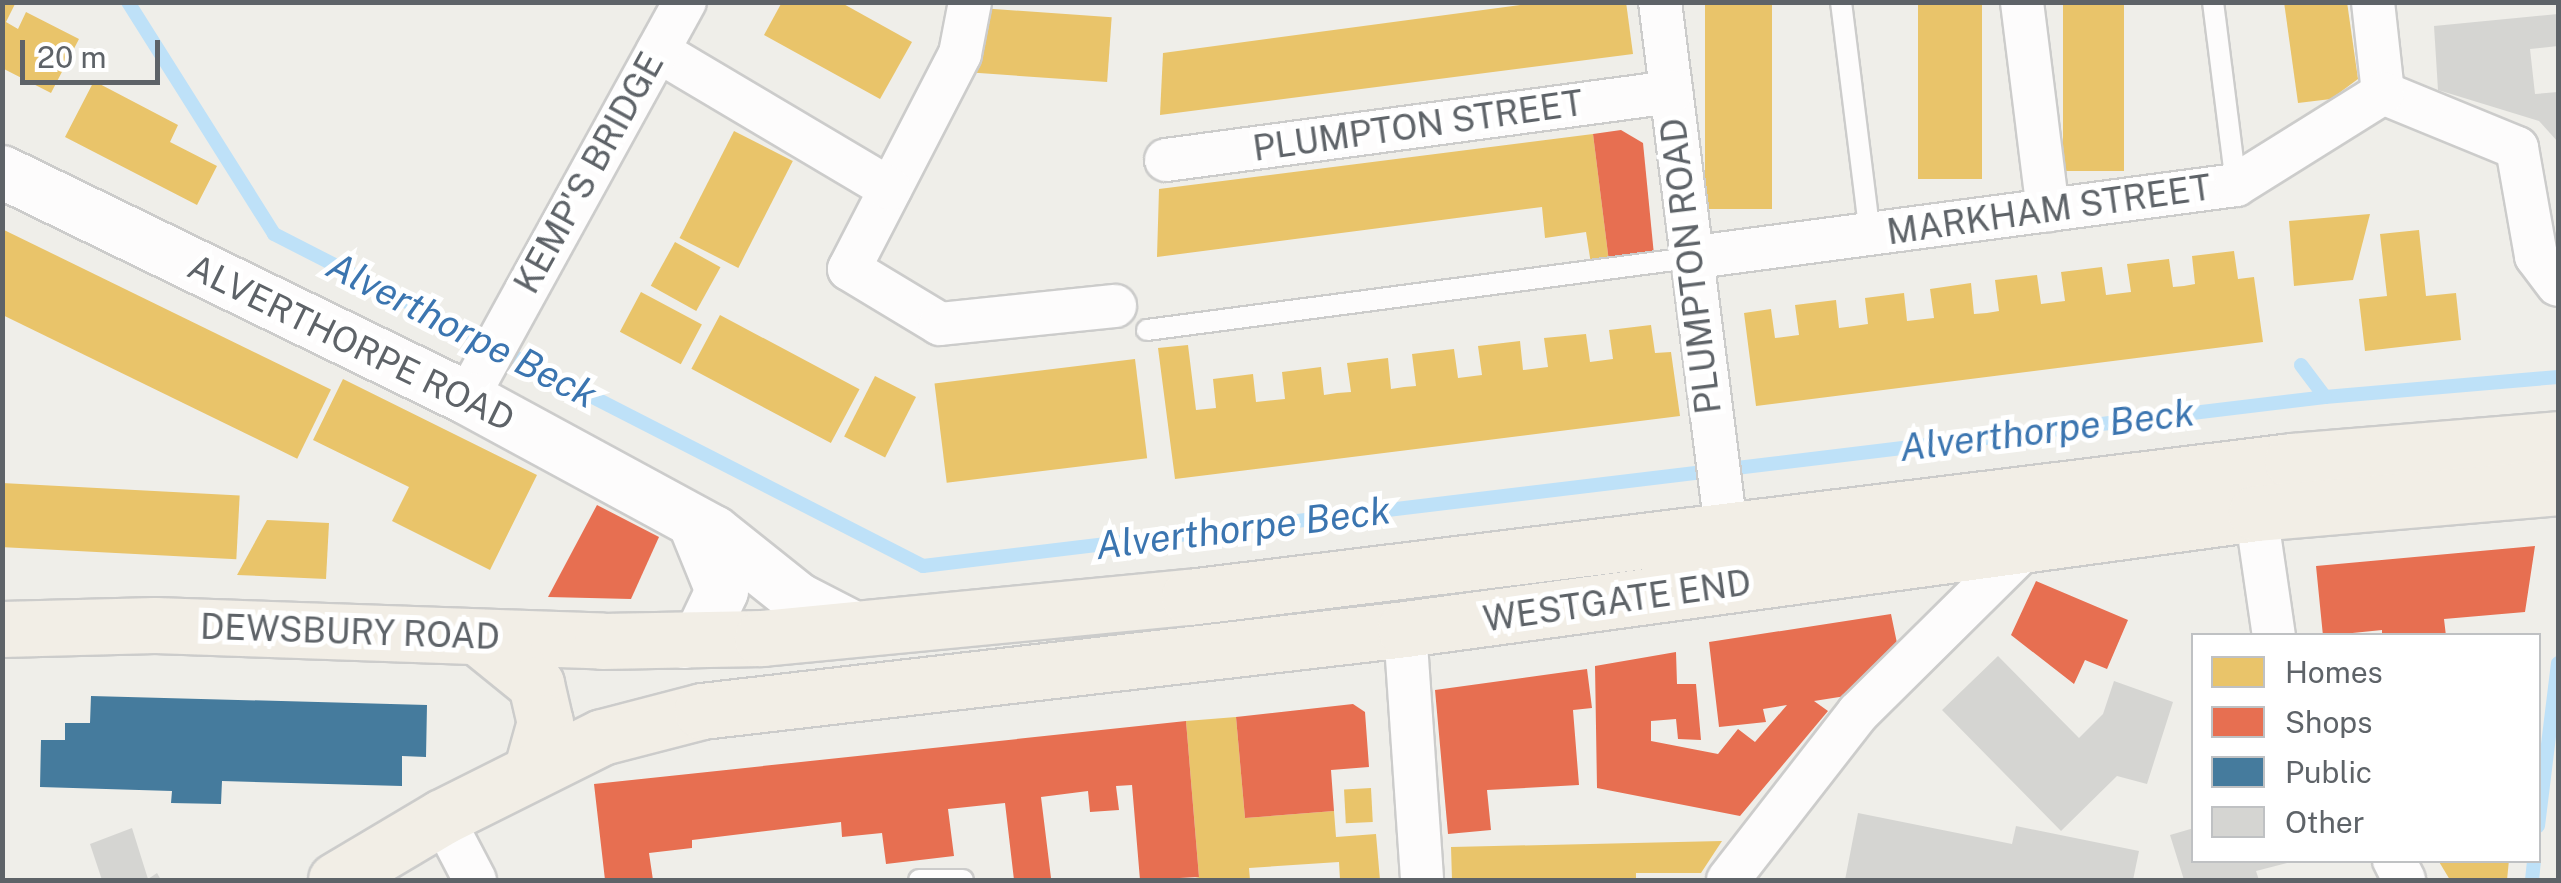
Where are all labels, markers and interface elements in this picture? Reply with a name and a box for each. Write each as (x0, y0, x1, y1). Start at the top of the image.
scale bar (25, 20, 165, 82)
text: 20 m (37, 39, 106, 75)
street label: KEMP'S BRIDGE (506, 45, 672, 301)
street label: PLUMPTON STREET (1250, 82, 1586, 170)
street label: PLUMPTON ROAD (1652, 116, 1730, 416)
street label: MARKHAM STREET (1884, 166, 2214, 254)
water label: Alverthorpe Beck (319, 242, 605, 418)
street label: ALVERTHORPE ROAD (181, 246, 521, 440)
water label: Alverthorpe Beck (1897, 389, 2197, 471)
water label: Alverthorpe Beck (1093, 487, 1393, 569)
street label: WESTGATE END (1481, 561, 1753, 641)
street label: DEWSBURY ROAD (199, 606, 501, 658)
legend (2191, 633, 2541, 863)
text: Homes (2285, 654, 2383, 690)
text: Shops (2285, 704, 2372, 740)
text: Public (2285, 754, 2372, 790)
text: Other (2285, 804, 2365, 840)

